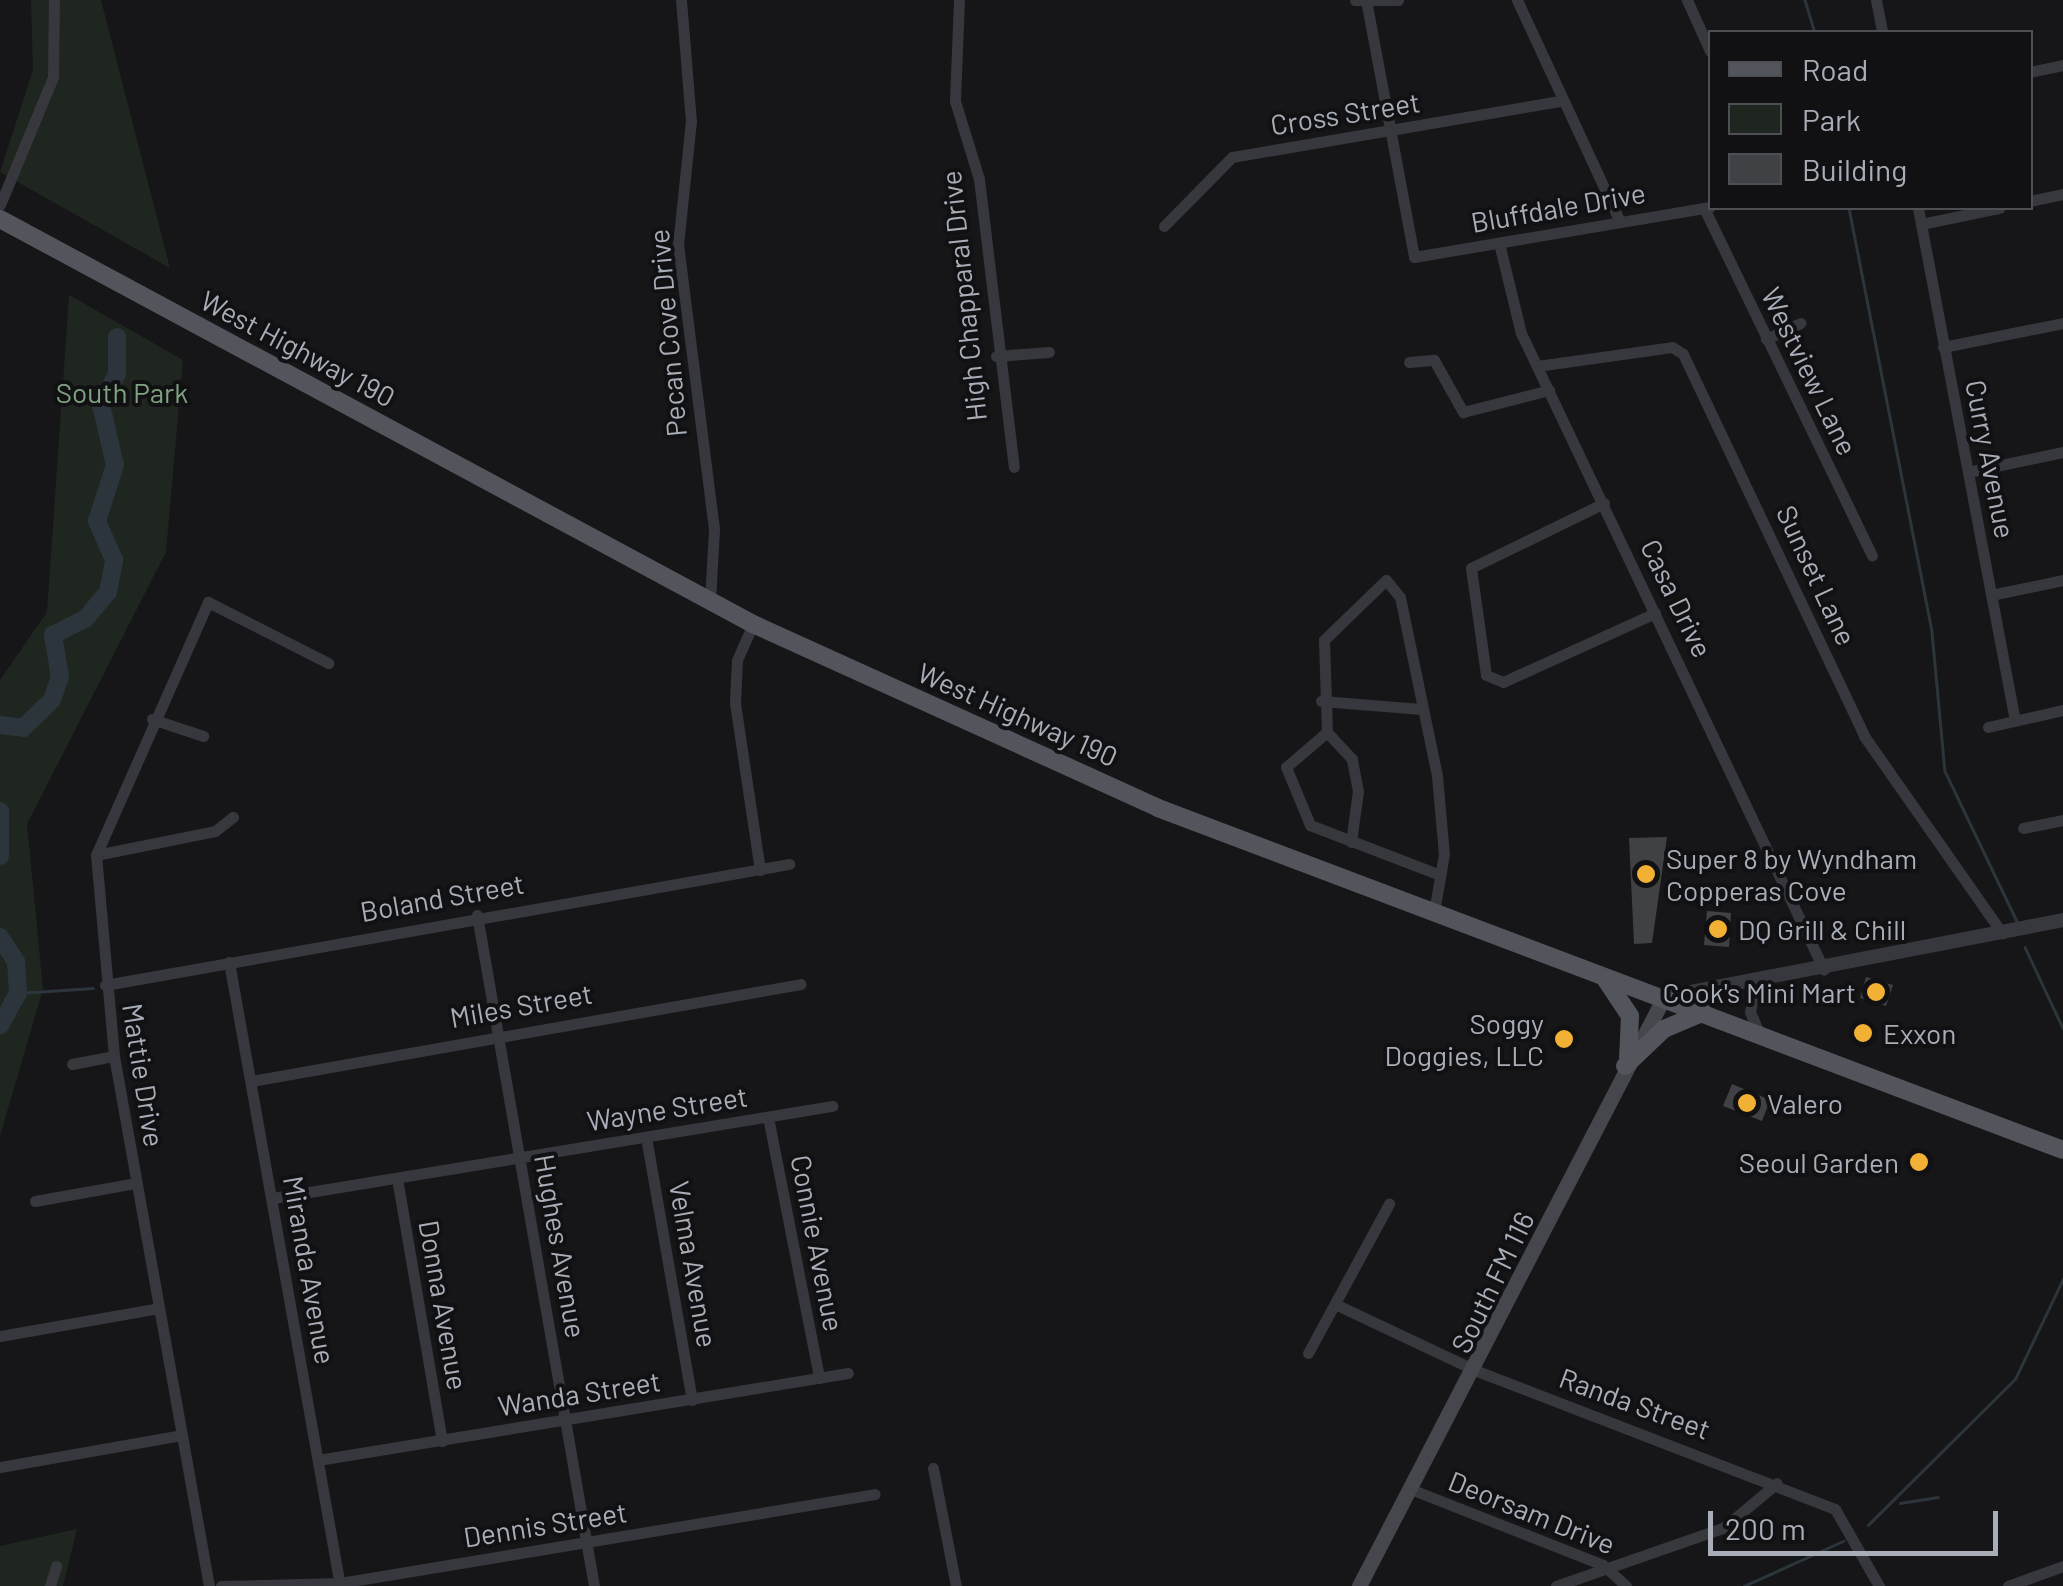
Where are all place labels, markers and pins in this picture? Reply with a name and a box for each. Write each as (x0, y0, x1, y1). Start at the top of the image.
place label: Super 8 by Wyndham Copperas Cove (1666, 841, 1917, 907)
marker: Super 8 by Wyndham Copperas Cove (1635, 863, 1657, 885)
place label: DQ Grill & Chill (1738, 912, 1906, 946)
marker: DQ Grill & Chill (1707, 918, 1729, 940)
place label: Cook's Mini Mart (1662, 975, 1856, 1009)
marker: Cook's Mini Mart (1865, 981, 1887, 1003)
place label: Soggy Doggies, LLC (1384, 1006, 1544, 1072)
place label: Exxon (1883, 1016, 1956, 1050)
marker: Exxon (1852, 1022, 1874, 1044)
marker: Soggy Doggies, LLC (1553, 1028, 1575, 1050)
place label: Valero (1767, 1086, 1843, 1120)
marker: Valero (1736, 1092, 1758, 1114)
place label: Seoul Garden (1739, 1145, 1899, 1179)
marker: Seoul Garden (1908, 1151, 1930, 1173)

